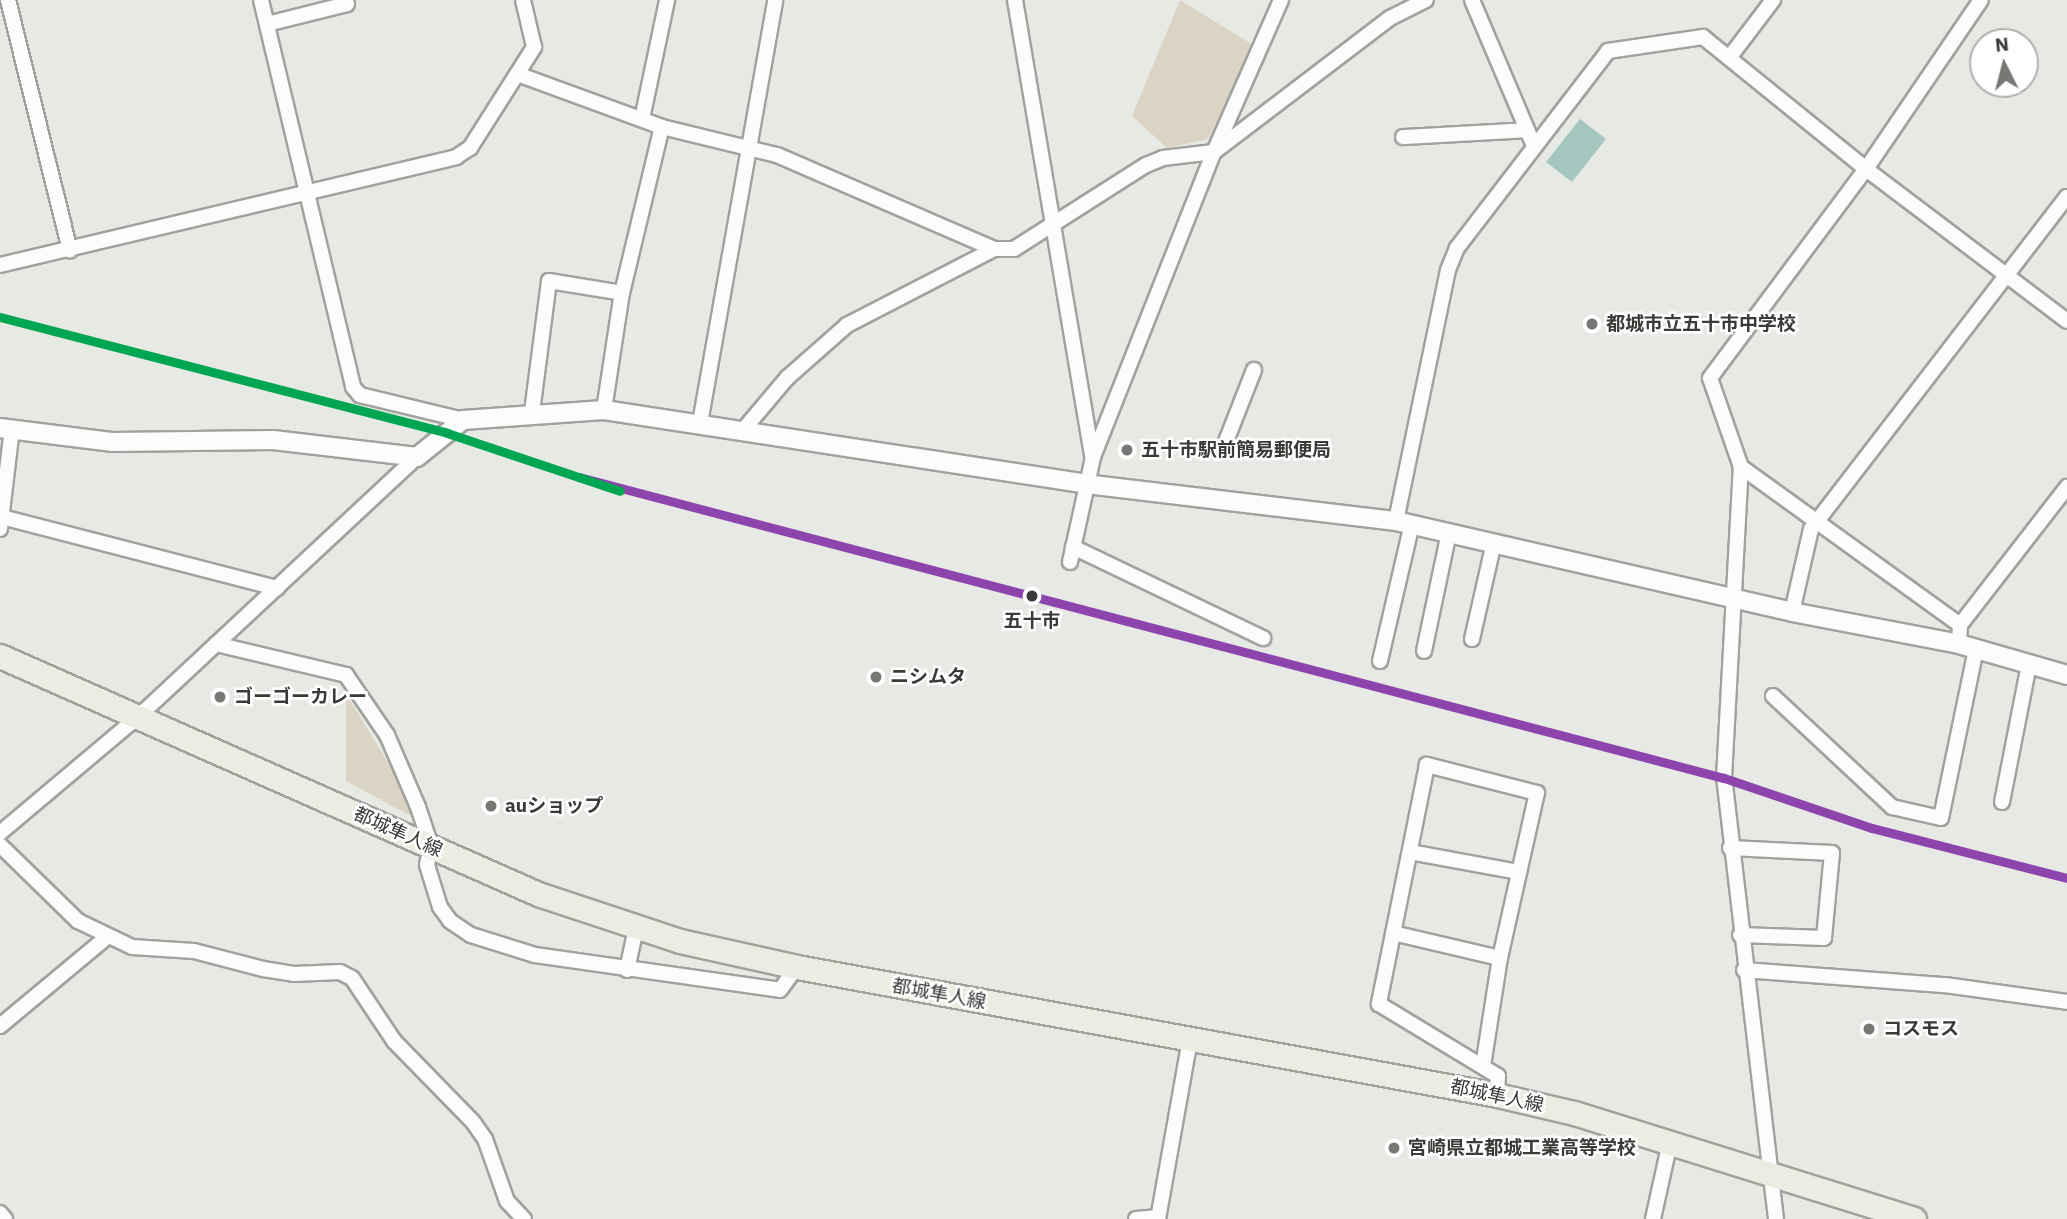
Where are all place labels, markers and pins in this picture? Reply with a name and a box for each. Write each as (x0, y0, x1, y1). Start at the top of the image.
place label: 都城市立五十市中学校 (1606, 313, 1796, 335)
marker: 都城市立五十市中学校 (1584, 316, 1600, 332)
place label: 五十市駅前簡易郵便局 (1141, 439, 1331, 461)
marker: 五十市駅前簡易郵便局 (1119, 442, 1135, 458)
marker: 五十市 (1021, 585, 1043, 607)
place label: 五十市 (1004, 610, 1060, 632)
place label: ニシムタ (890, 666, 966, 688)
marker: ニシムタ (868, 669, 884, 685)
place label: ゴーゴーカレー (234, 686, 367, 708)
marker: ゴーゴーカレー (212, 689, 228, 705)
place label: auショップ (505, 795, 603, 817)
marker: auショップ (483, 798, 499, 814)
place label: コスモス (1883, 1018, 1959, 1040)
marker: コスモス (1861, 1021, 1877, 1037)
place label: 宮崎県立都城工業高等学校 (1408, 1137, 1636, 1159)
marker: 宮崎県立都城工業高等学校 (1386, 1140, 1402, 1156)

